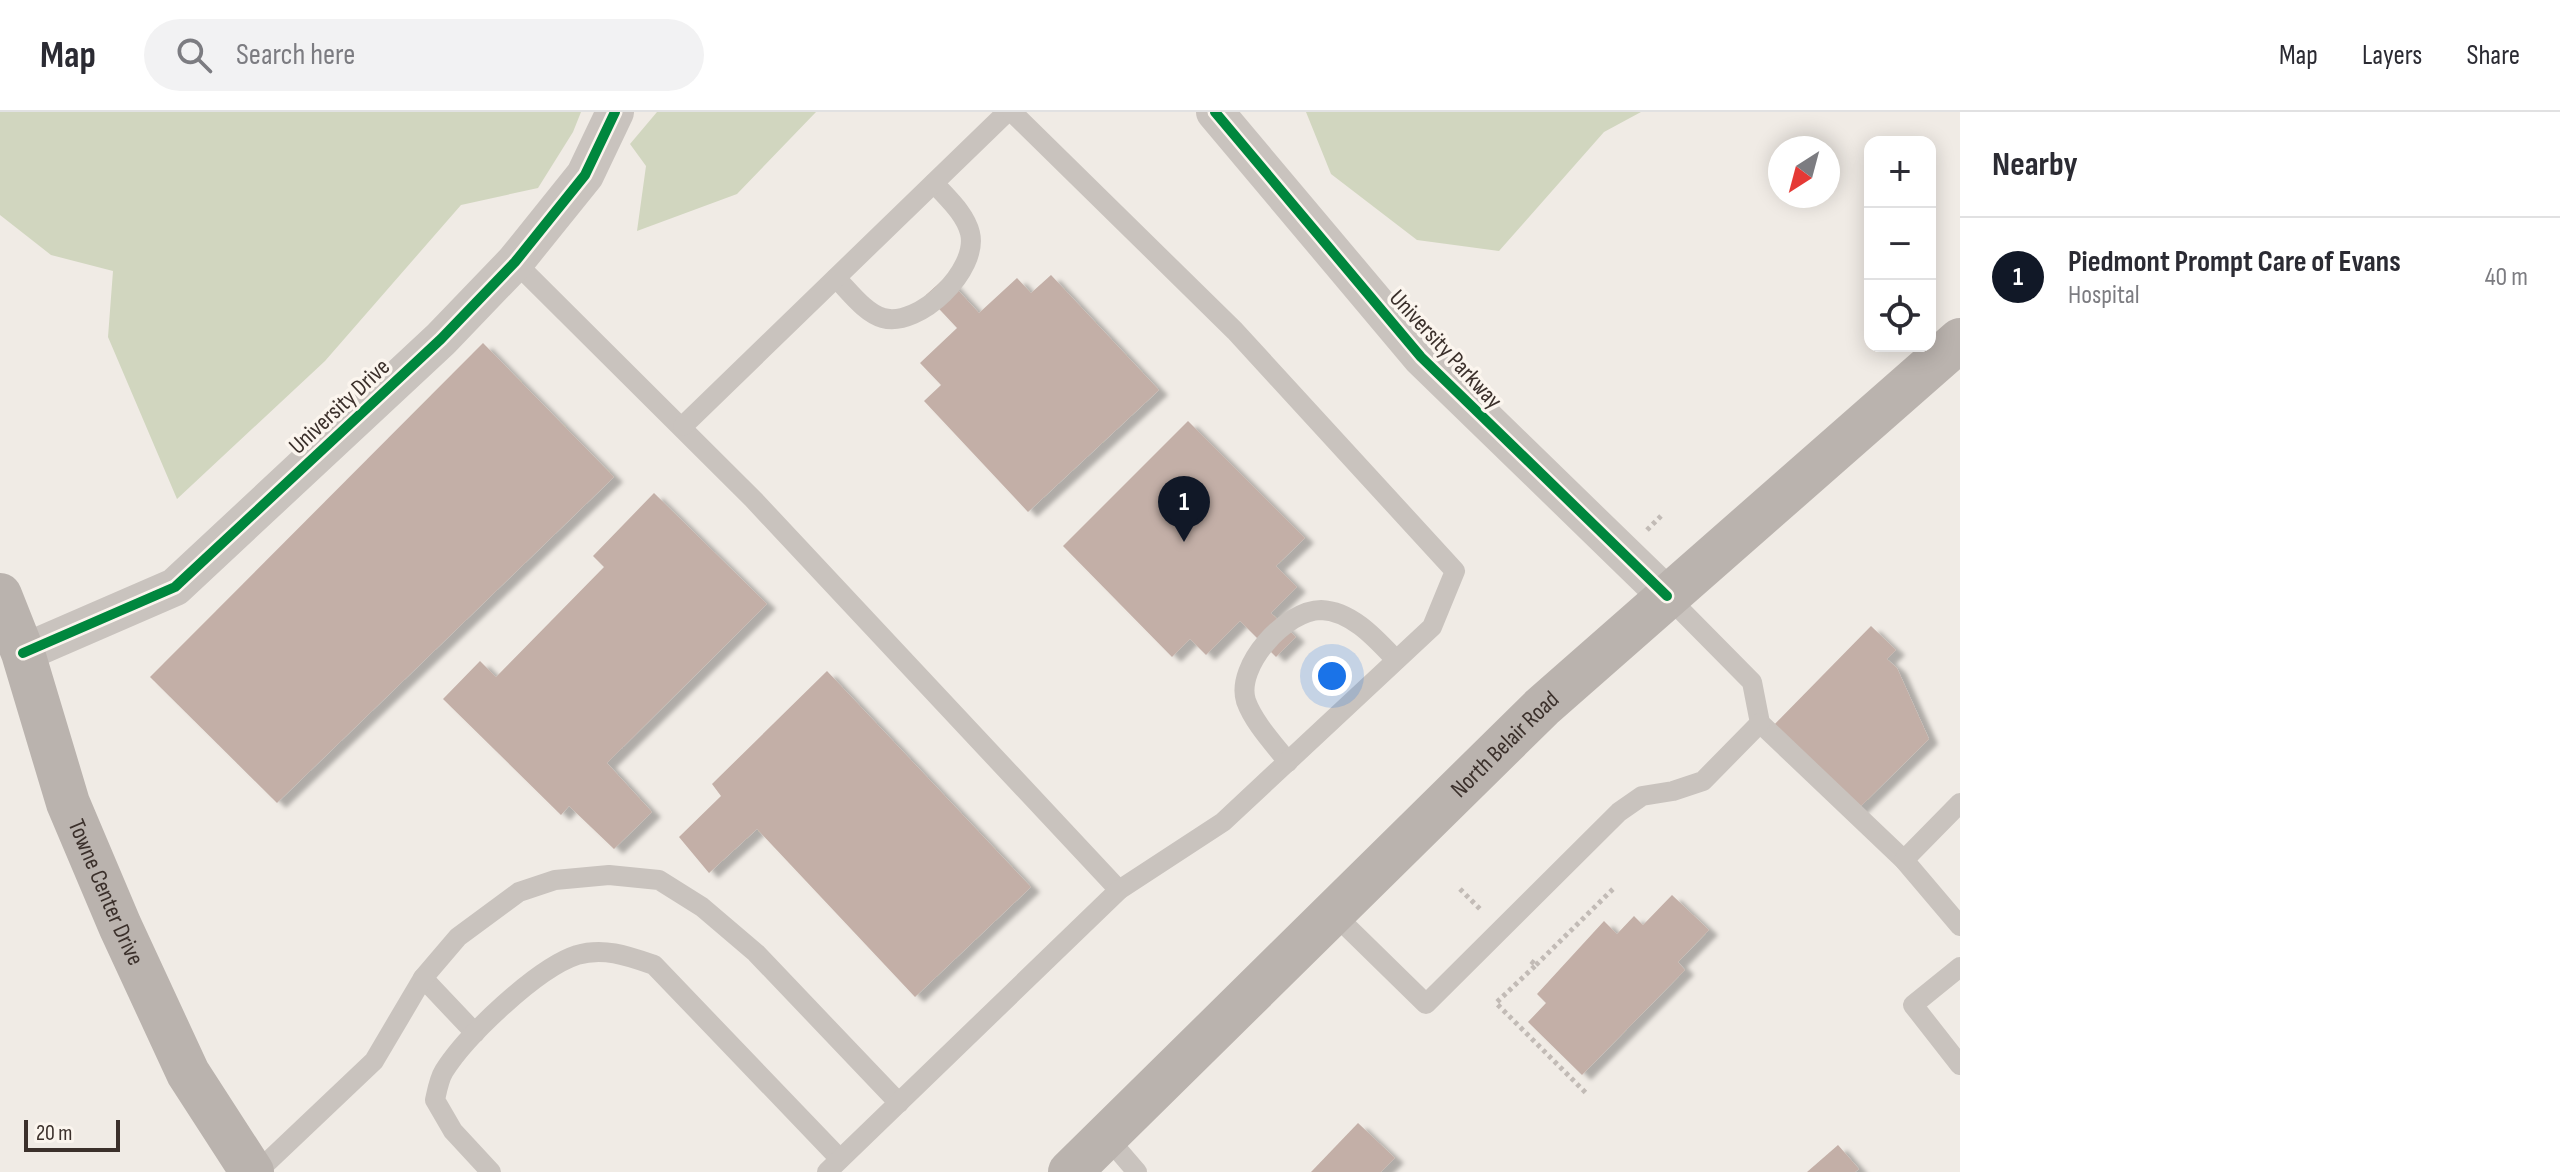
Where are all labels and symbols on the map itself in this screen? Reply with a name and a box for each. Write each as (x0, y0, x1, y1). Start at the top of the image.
north arrow (1768, 136, 1840, 208)
street label: University Parkway (1383, 284, 1508, 415)
street label: University Drive (283, 352, 396, 460)
pin: 1 (1158, 476, 1210, 542)
your location (1312, 656, 1352, 696)
street label: North Belair Road (1445, 685, 1565, 804)
street label: Towne Center Drive (62, 815, 150, 970)
scale bar (24, 1116, 120, 1152)

